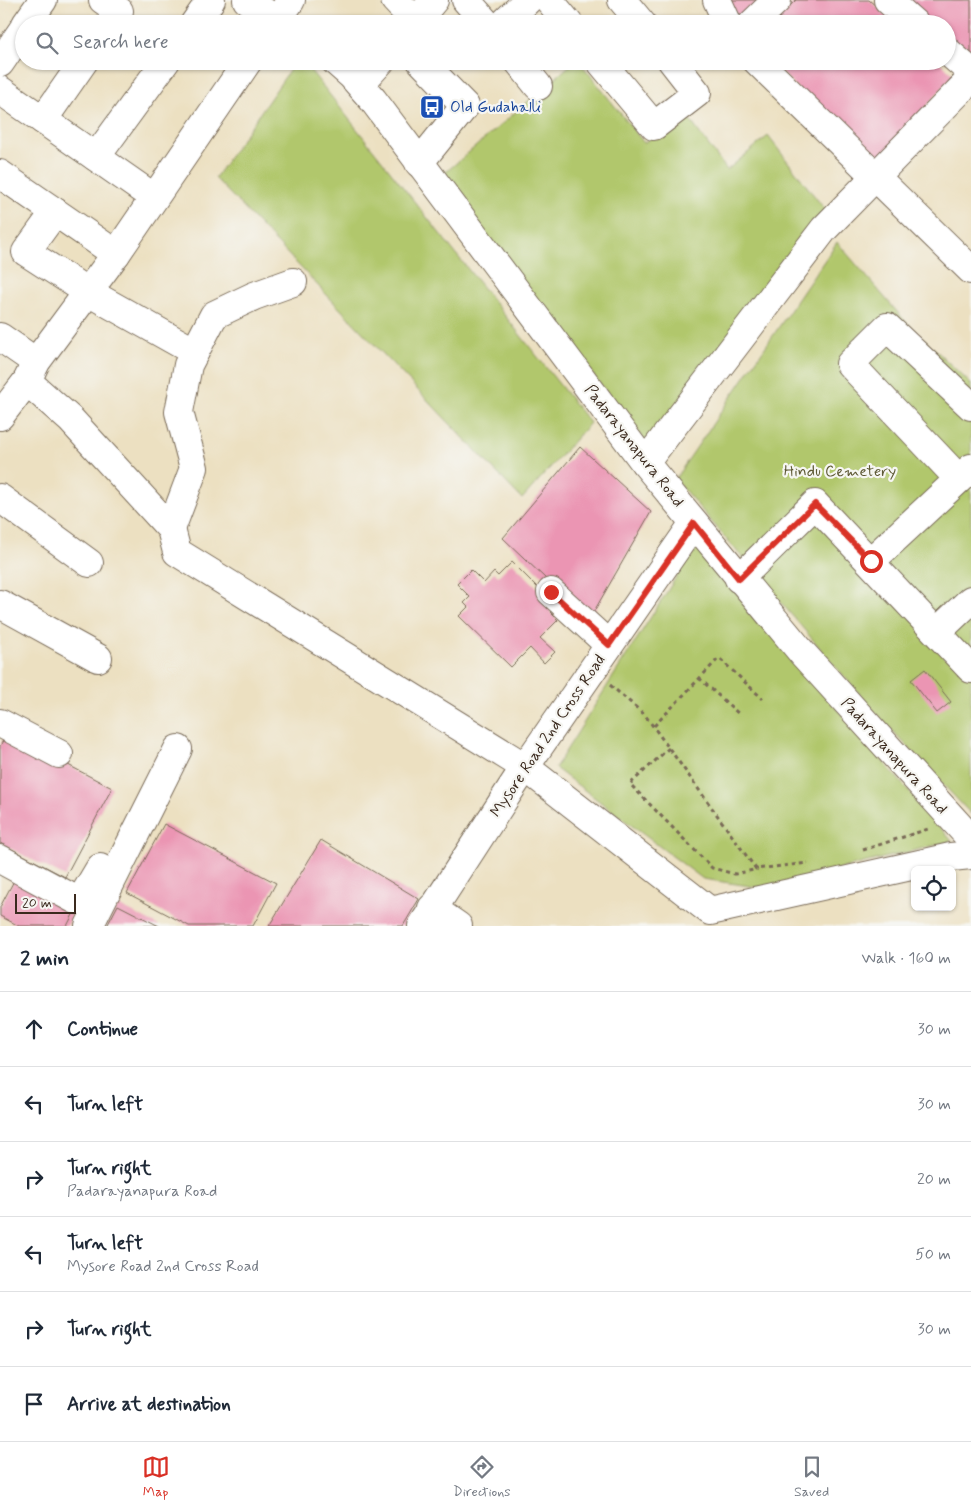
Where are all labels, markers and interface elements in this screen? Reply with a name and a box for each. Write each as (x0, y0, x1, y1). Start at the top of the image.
search box (15, 15, 956, 70)
icon: search (33, 29, 61, 57)
text: Search here (73, 30, 169, 55)
bus stop icon: Old Gudahalli (419, 94, 445, 120)
place label: Old Gudahalli (450, 97, 541, 118)
street label: Padarayanapura Road (579, 380, 689, 512)
park label: Hindu Cemetery (784, 461, 896, 482)
route start (860, 550, 883, 573)
route end (540, 581, 563, 604)
street label: Mysore Road 2nd Cross Road (486, 651, 610, 821)
street label: Padarayanapura Road (836, 693, 952, 819)
map controls (911, 866, 956, 911)
button: locate (911, 866, 956, 911)
scale bar (15, 891, 76, 914)
text: 20 m (22, 894, 52, 912)
text: 2 min (20, 945, 69, 973)
text: Walk · 160 m (861, 948, 951, 969)
icon: ahead (20, 1015, 48, 1043)
text: Continue (67, 1017, 138, 1042)
text: 30 m (918, 1019, 951, 1040)
icon: left (20, 1090, 48, 1118)
text: Turn left (67, 1092, 143, 1117)
text: 30 m (918, 1094, 951, 1115)
text: Turn right (67, 1156, 151, 1181)
icon: right (20, 1165, 48, 1193)
text: 20 m (917, 1169, 951, 1190)
text: Padarayanapura Road (67, 1181, 217, 1202)
text: Turn left (67, 1231, 143, 1256)
icon: left (20, 1240, 48, 1268)
text: 50 m (915, 1244, 951, 1265)
text: Mysore Road 2nd Cross Road (67, 1256, 259, 1277)
icon: right (20, 1315, 48, 1343)
text: Turn right (67, 1317, 151, 1342)
text: 30 m (918, 1319, 951, 1340)
icon: arrive (20, 1390, 48, 1418)
text: Arrive at destination (67, 1392, 231, 1417)
tab: Map (142, 1453, 170, 1501)
tab: Directions (453, 1453, 511, 1501)
tab: Saved (794, 1453, 829, 1501)

